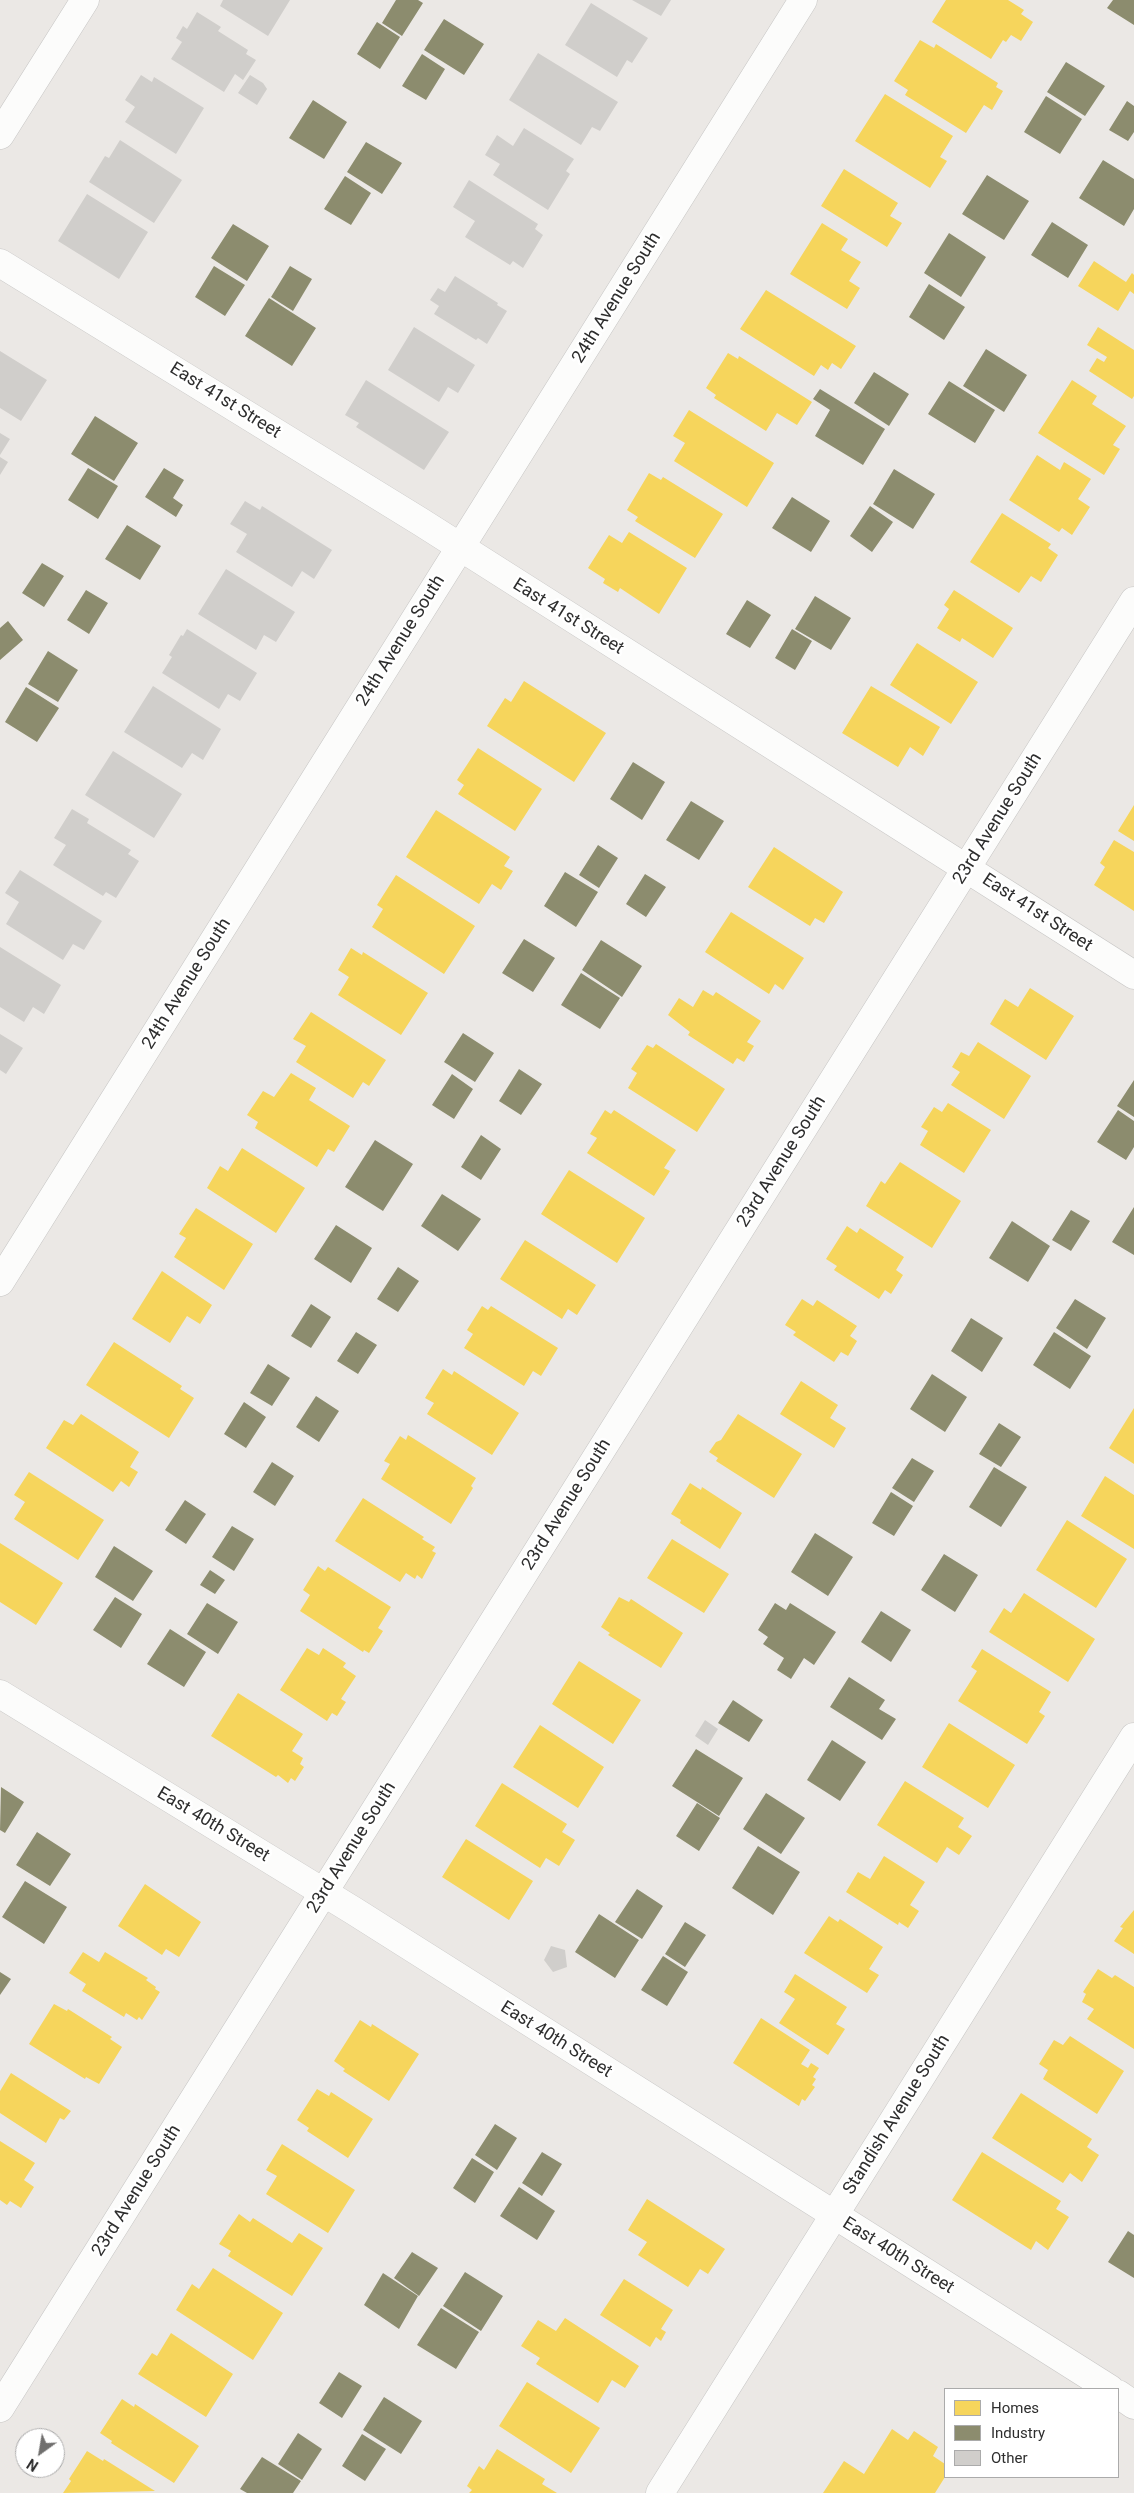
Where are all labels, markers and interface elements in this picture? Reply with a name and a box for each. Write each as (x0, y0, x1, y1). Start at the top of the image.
street label: 24th Avenue South (568, 228, 666, 368)
street label: East 41st Street (165, 358, 285, 444)
street label: 24th Avenue South (352, 571, 450, 711)
street label: East 41st Street (508, 574, 628, 660)
street label: 23rd Avenue South (949, 749, 1047, 889)
street label: East 41st Street (978, 869, 1096, 957)
street label: 24th Avenue South (138, 914, 236, 1054)
street label: 23rd Avenue South (733, 1092, 831, 1232)
street label: 23rd Avenue South (518, 1435, 616, 1575)
street label: 23rd Avenue South (303, 1778, 401, 1918)
street label: East 40th Street (153, 1783, 273, 1867)
street label: East 40th Street (496, 1997, 616, 2083)
street label: Standish Avenue South (839, 2031, 955, 2199)
street label: 23rd Avenue South (88, 2121, 186, 2261)
street label: East 40th Street (838, 2213, 958, 2299)
legend (944, 2388, 1119, 2478)
text: Homes (991, 2399, 1039, 2417)
text: Industry (991, 2424, 1045, 2442)
north arrow (15, 2428, 65, 2478)
text: Other (991, 2449, 1028, 2467)
text: N (24, 2455, 41, 2474)

